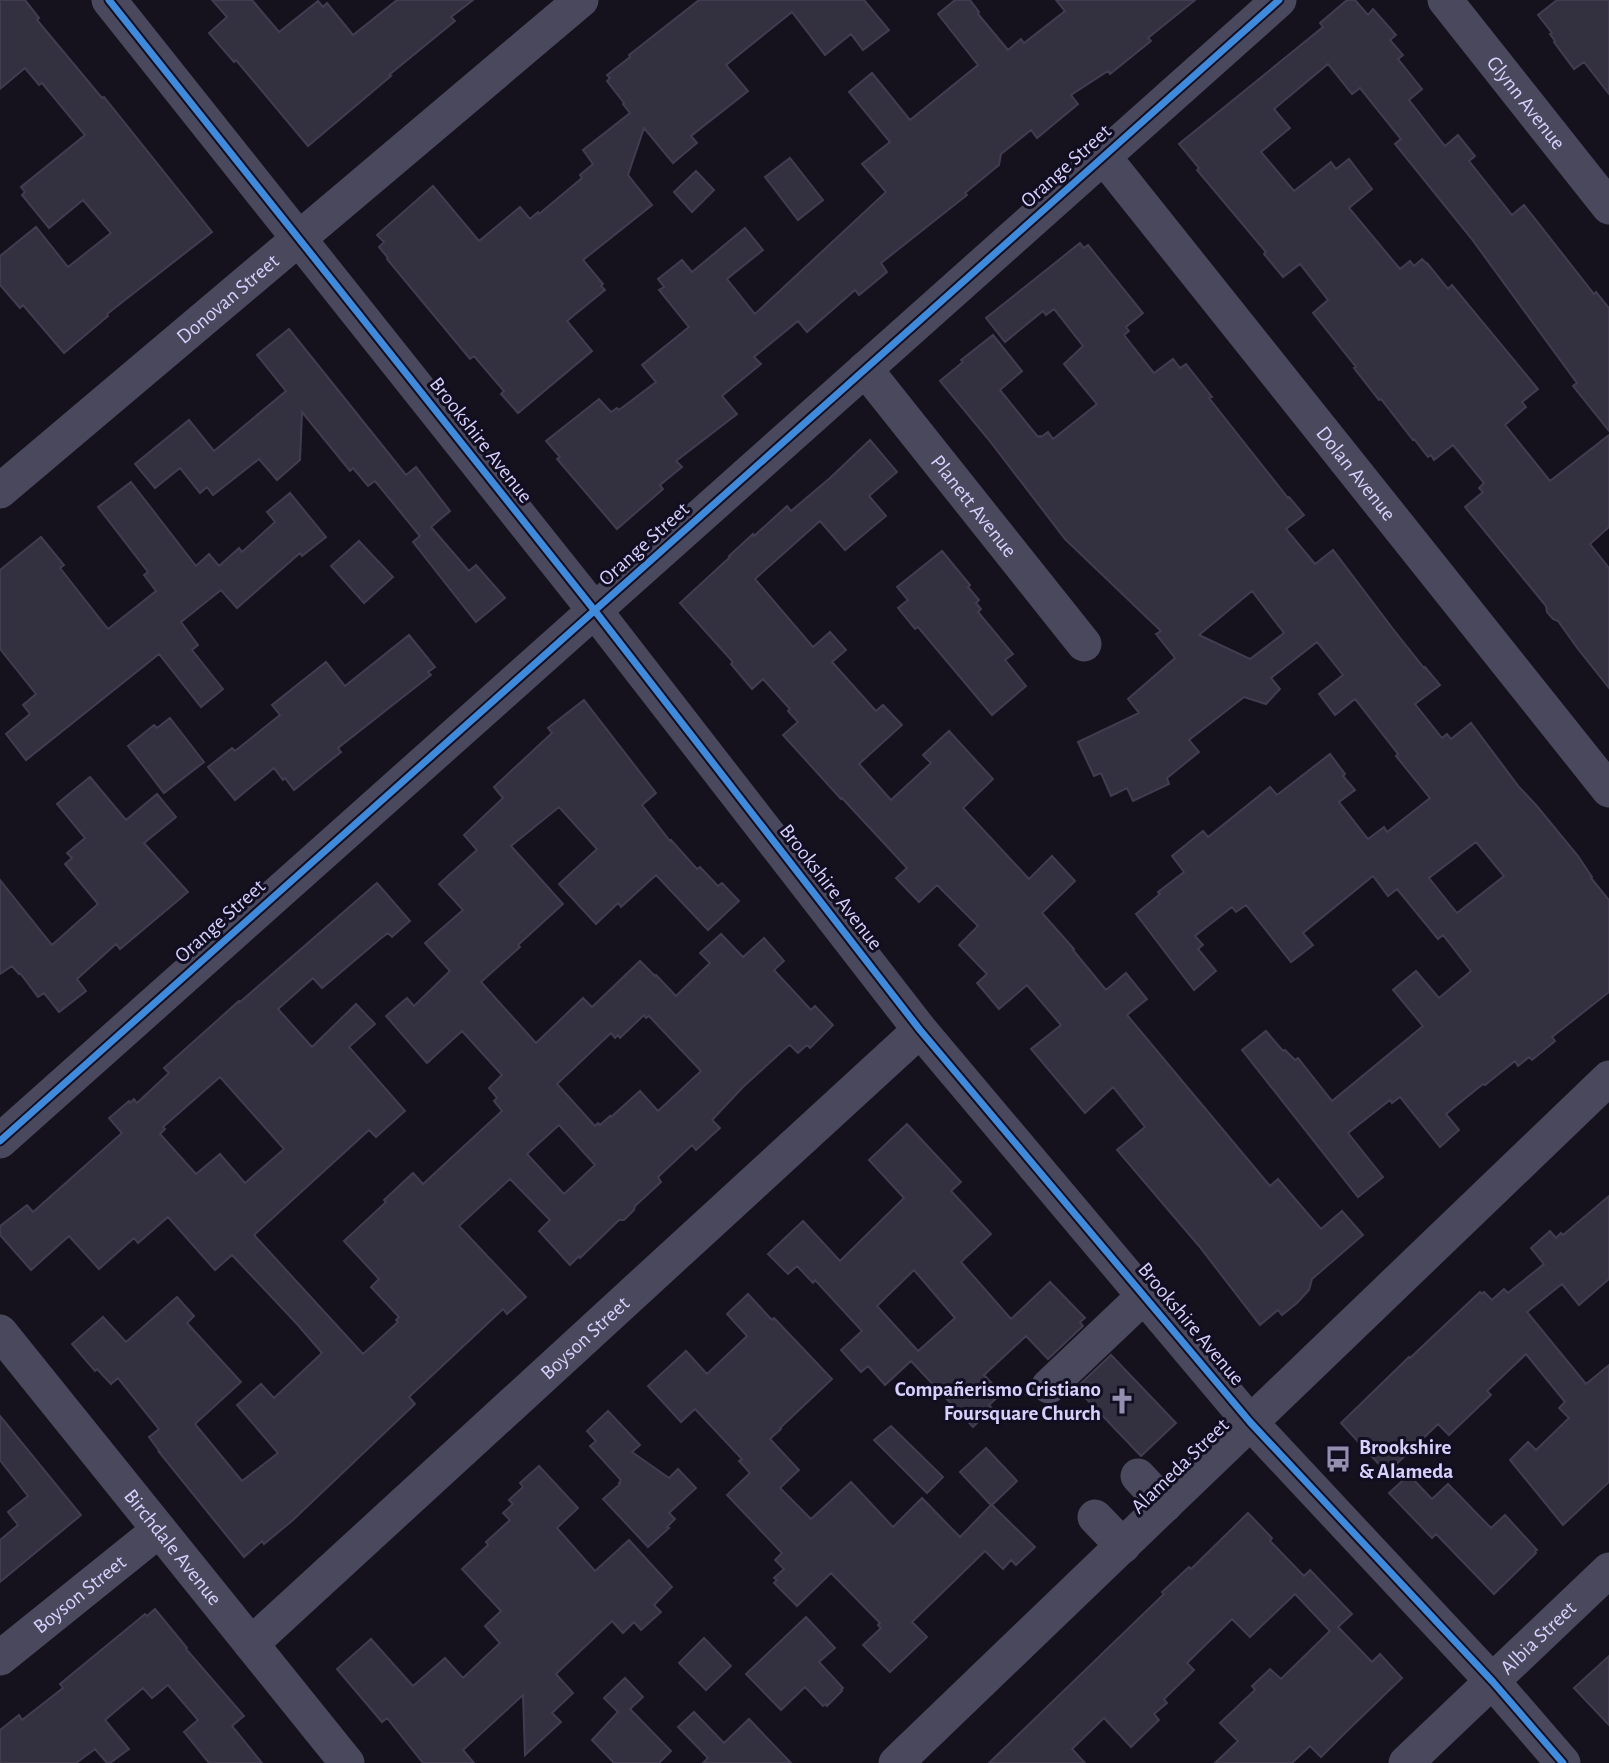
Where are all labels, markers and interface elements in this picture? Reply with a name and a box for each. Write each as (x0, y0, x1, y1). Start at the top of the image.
street label: Glynn Avenue (1483, 52, 1570, 153)
street label: Orange Street (1017, 120, 1115, 212)
street label: Donovan Street (173, 250, 283, 347)
street label: Brookshire Avenue (426, 373, 536, 507)
street label: Dolan Avenue (1312, 422, 1400, 524)
street label: Planett Avenue (927, 451, 1021, 561)
street label: Orange Street (595, 498, 693, 590)
street label: Brookshire Avenue (776, 820, 886, 954)
street label: Orange Street (171, 875, 269, 967)
street label: Brookshire Avenue (1134, 1259, 1248, 1389)
street label: Boyson Street (536, 1292, 633, 1383)
place label: Compañerismo Cristiano Foursquare Church (895, 1379, 1101, 1424)
church icon: Compañerismo Cristiano Foursquare Church (1107, 1386, 1137, 1416)
street label: Alameda Street (1127, 1414, 1233, 1518)
place label: Brookshire & Alameda (1359, 1437, 1453, 1482)
bus stop icon: Brookshire & Alameda (1323, 1444, 1353, 1474)
street label: Birchdale Avenue (120, 1485, 226, 1609)
street label: Boyson Street (29, 1551, 130, 1637)
street label: Albia Street (1496, 1597, 1580, 1678)

